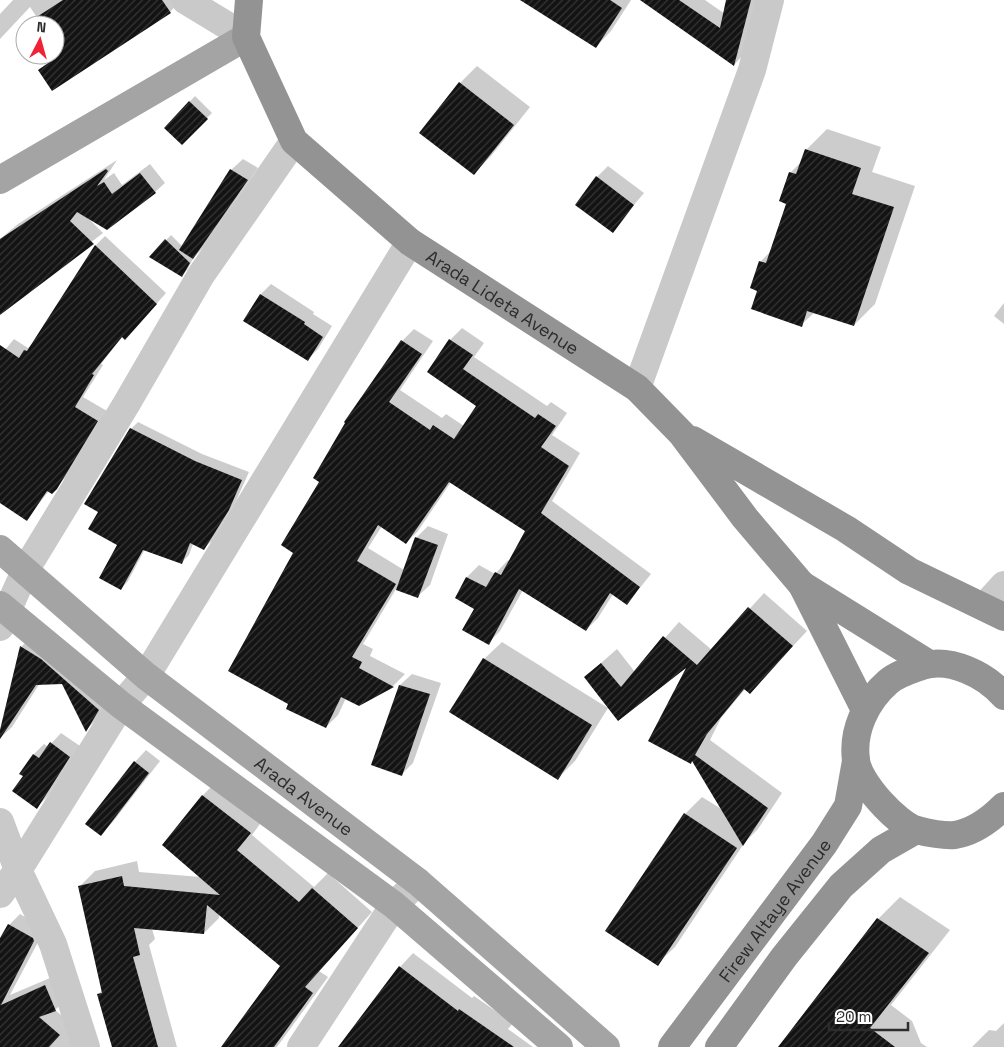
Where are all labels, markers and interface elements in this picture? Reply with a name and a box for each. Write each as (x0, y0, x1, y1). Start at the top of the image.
north arrow (15, 15, 65, 65)
text: N (36, 18, 47, 37)
street label: Arada Lideta Avenue (422, 244, 584, 359)
street label: Arada Avenue (250, 751, 358, 841)
street label: Firew Altaye Avenue (713, 834, 836, 987)
scale bar (829, 1000, 908, 1032)
text: 20 m (836, 1007, 871, 1026)

